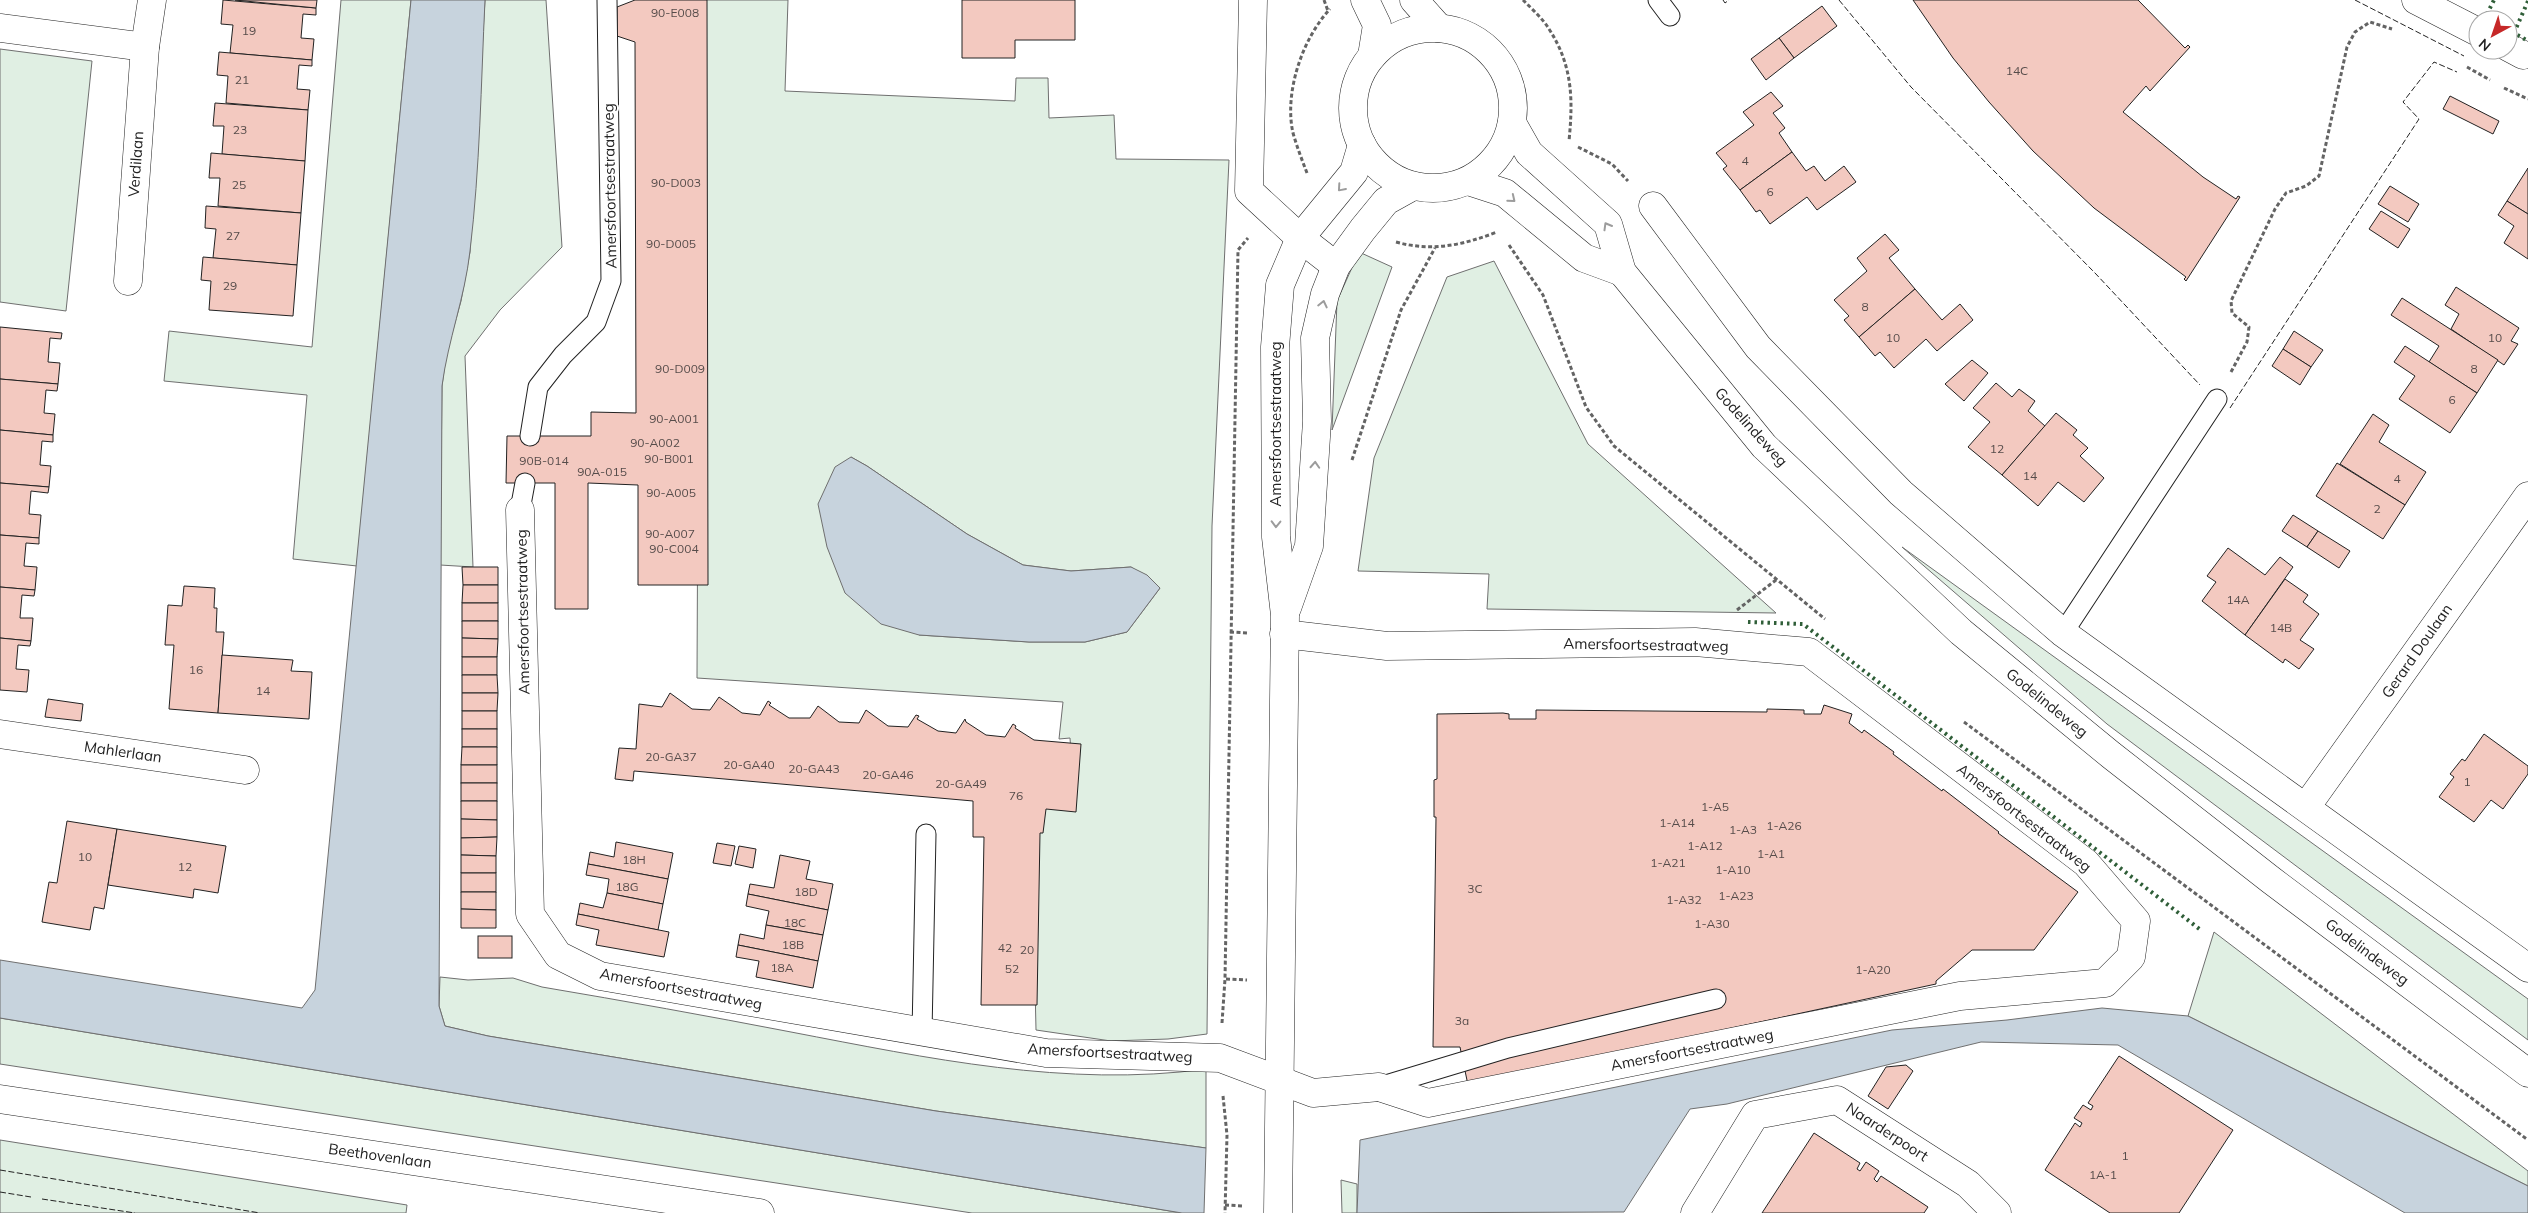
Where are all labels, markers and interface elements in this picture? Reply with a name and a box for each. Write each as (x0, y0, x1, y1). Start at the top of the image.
house number: 90-E008 (651, 5, 699, 20)
north arrow (2468, 10, 2518, 60)
house number: 19 (242, 23, 256, 38)
text: N (2475, 35, 2494, 55)
house number: 14C (2006, 63, 2028, 78)
house number: 21 (235, 72, 249, 87)
street label: Amersfoortsestraatweg (599, 103, 620, 269)
house number: 23 (233, 122, 247, 137)
street label: Verdilaan (124, 130, 147, 198)
house number: 4 (1741, 153, 1749, 168)
house number: 90-D003 (651, 175, 701, 190)
house number: 25 (232, 177, 246, 192)
one-way arrow (1338, 182, 1346, 191)
house number: 6 (1766, 184, 1774, 199)
one-way arrow (1507, 193, 1516, 202)
one-way arrow (1603, 223, 1613, 232)
house number: 27 (226, 228, 240, 243)
house number: 90-D005 (646, 236, 696, 251)
house number: 29 (223, 278, 237, 293)
one-way arrow (1317, 299, 1328, 308)
house number: 8 (1861, 299, 1869, 314)
house number: 10 (1886, 330, 1900, 345)
house number: 10 (2488, 330, 2502, 345)
street label: Amersfoortsestraatweg (1266, 341, 1285, 507)
house number: 90-D009 (655, 361, 705, 376)
house number: 8 (2470, 361, 2478, 376)
street label: Godelindeweg (1711, 383, 1792, 470)
house number: 6 (2448, 392, 2456, 407)
house number: 90-A001 (649, 411, 699, 426)
house number: 90-A002 (630, 435, 680, 450)
house number: 12 (1990, 441, 2004, 456)
house number: 90-B001 (644, 451, 694, 466)
house number: 90B-014 (519, 453, 569, 468)
one-way arrow (1309, 461, 1320, 469)
house number: 90A-015 (577, 464, 627, 479)
house number: 14 (2023, 468, 2037, 483)
house number: 4 (2393, 471, 2401, 486)
house number: 90-A005 (646, 485, 696, 500)
house number: 2 (2373, 501, 2381, 516)
one-way arrow (1271, 521, 1281, 529)
house number: 90-A007 (645, 526, 695, 541)
street label: Amersfoortsestraatweg (512, 529, 533, 695)
house number: 90-C004 (649, 541, 699, 556)
house number: 14A (2226, 592, 2250, 607)
street label: Gerard Doulaan (2377, 600, 2456, 701)
house number: 14B (2270, 620, 2292, 635)
street label: Amersfoortsestraatweg (1563, 634, 1729, 655)
house number: 16 (189, 662, 203, 677)
street label: Godelindeweg (2003, 664, 2092, 741)
house number: 14 (256, 683, 270, 698)
street label: Mahlerlaan (83, 737, 163, 766)
house number: 20-GA37 (645, 749, 697, 764)
house number: 20-GA40 (723, 757, 775, 772)
street label: Amersfoortsestraatweg (1953, 759, 2095, 876)
house number: 20-GA43 (788, 761, 840, 776)
house number: 20-GA46 (862, 767, 914, 782)
house number: 1 (2463, 774, 2471, 789)
house number: 20-GA49 (935, 776, 987, 791)
house number: 76 (1009, 788, 1023, 803)
house number: 1-A5 (1701, 799, 1729, 814)
house number: 1-A14 (1659, 815, 1695, 830)
house number: 1-A26 (1766, 818, 1802, 833)
house number: 1-A3 (1729, 822, 1757, 837)
house number: 1-A12 (1687, 838, 1723, 853)
house number: 1-A1 (1757, 846, 1785, 861)
house number: 10 (78, 849, 92, 864)
house number: 18H (622, 852, 646, 867)
house number: 1-A21 (1650, 855, 1686, 870)
house number: 12 (178, 859, 192, 874)
house number: 1-A10 (1715, 862, 1751, 877)
house number: 18G (615, 879, 639, 894)
house number: 3C (1467, 881, 1483, 896)
house number: 18D (794, 884, 818, 899)
house number: 1-A23 (1718, 888, 1754, 903)
house number: 1-A32 (1666, 892, 1702, 907)
street label: Godelindeweg (2322, 914, 2413, 989)
house number: 18C (784, 915, 806, 930)
house number: 1-A30 (1694, 916, 1730, 931)
house number: 18B (782, 937, 804, 952)
house number: 42 (998, 940, 1012, 955)
house number: 20 (1020, 942, 1034, 957)
house number: 18A (770, 960, 794, 975)
house number: 52 (1005, 961, 1019, 976)
house number: 1-A20 (1855, 962, 1891, 977)
street label: Amersfoortsestraatweg (598, 963, 764, 1014)
house number: 3a (1455, 1013, 1469, 1028)
street label: Amersfoortsestraatweg (1609, 1024, 1775, 1075)
street label: Amersfoortsestraatweg (1027, 1039, 1193, 1066)
street label: Naarderpoort (1843, 1098, 1932, 1165)
street label: Beethovenlaan (327, 1139, 433, 1172)
house number: 1 (2121, 1148, 2129, 1163)
house number: 1A-1 (2089, 1167, 2117, 1182)

